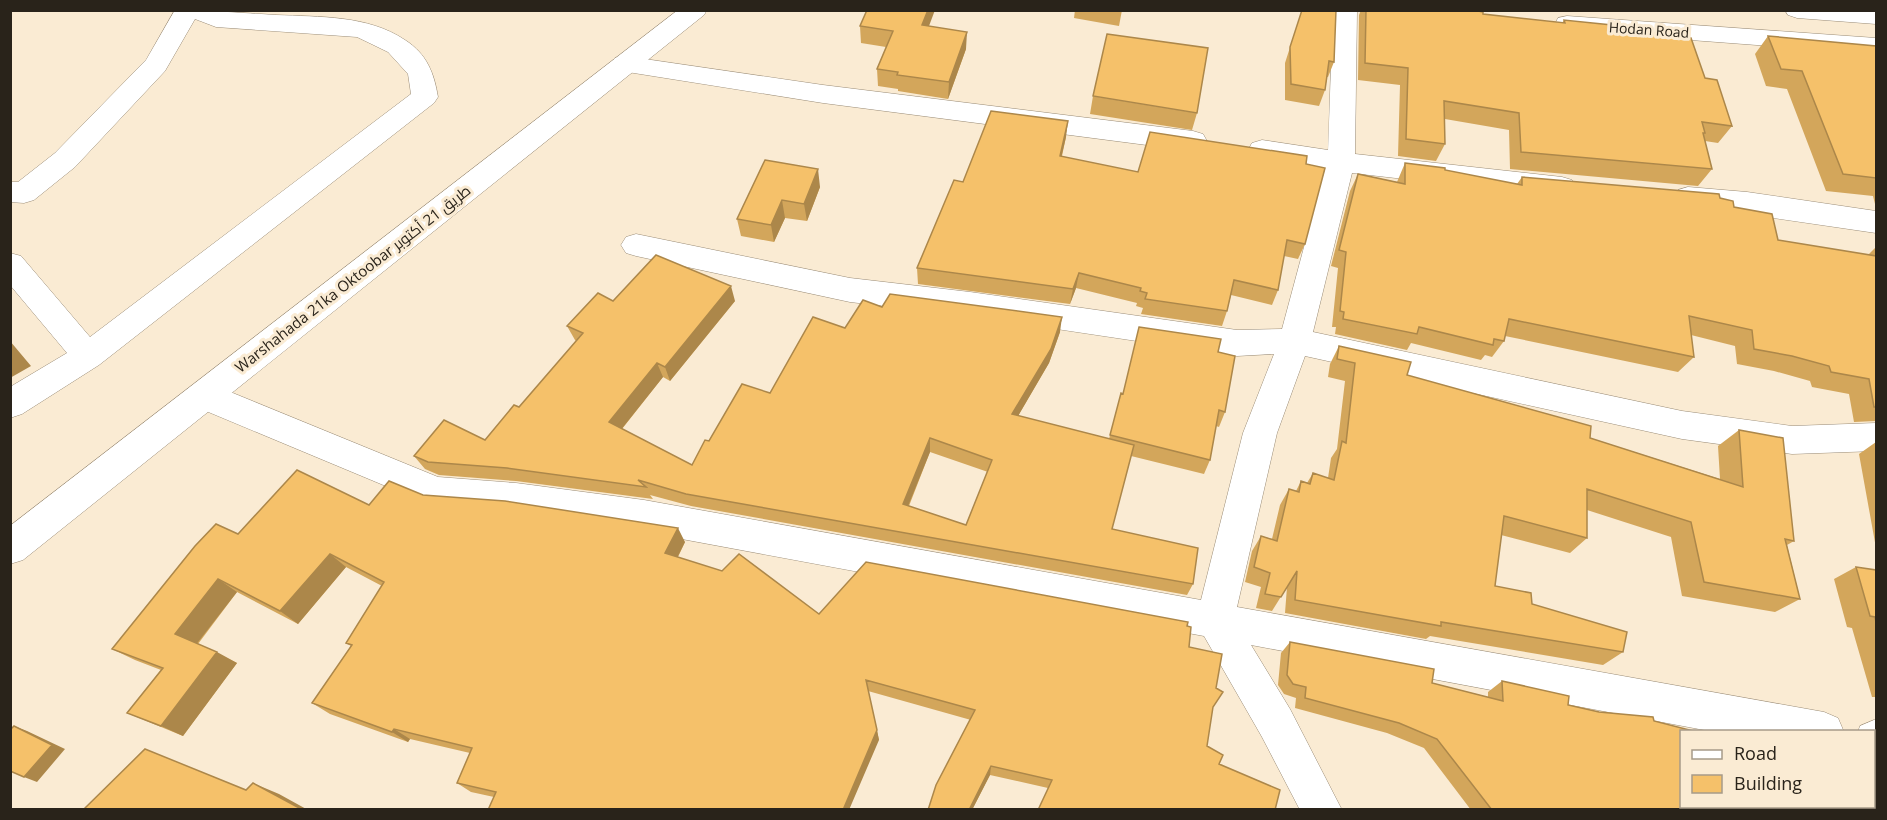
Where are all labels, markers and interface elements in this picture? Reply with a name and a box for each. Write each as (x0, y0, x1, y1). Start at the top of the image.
street label: Hodan Road (1608, 17, 1690, 42)
street label: Warshahada 21ka Oktoobar طريق 21 أكتوبر (230, 180, 475, 377)
legend (1680, 730, 1875, 808)
text: Road (1734, 741, 1777, 765)
text: Building (1734, 771, 1802, 795)

